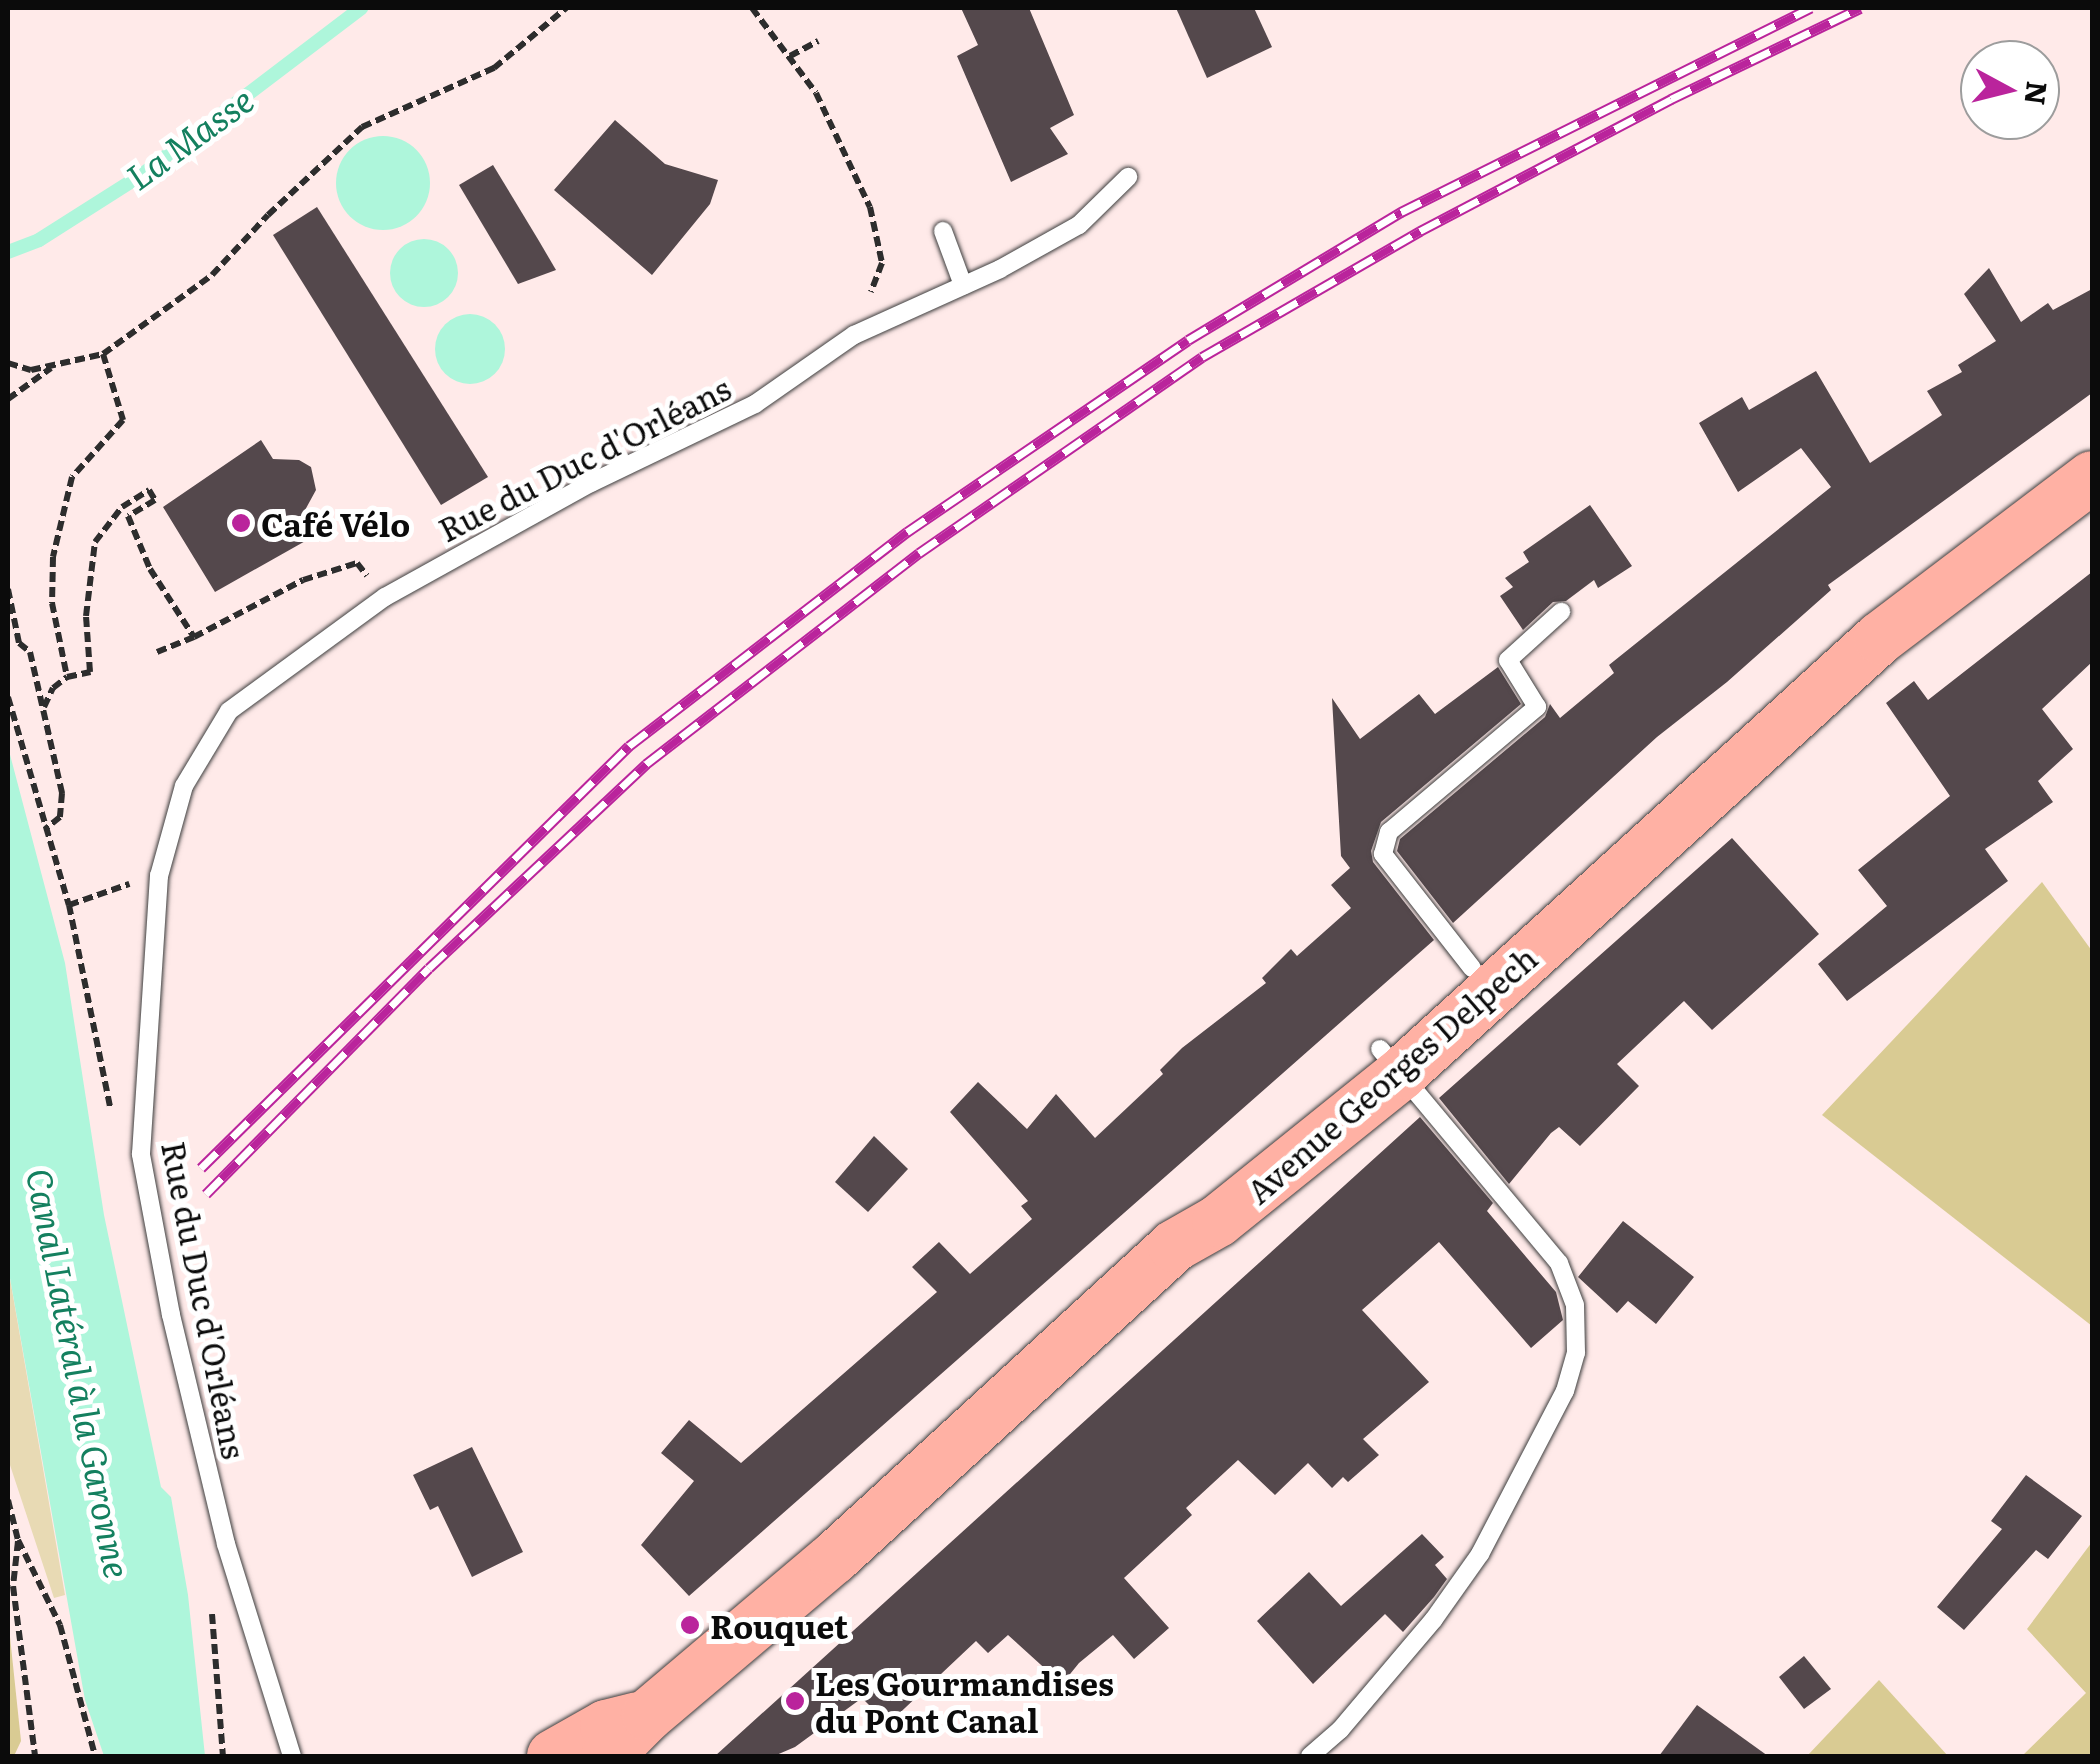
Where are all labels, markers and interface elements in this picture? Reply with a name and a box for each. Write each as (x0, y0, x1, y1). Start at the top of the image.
north arrow (1960, 40, 2060, 140)
water label: La Masse (118, 77, 260, 197)
text: N (2016, 79, 2060, 108)
street label: Rue du Duc d'Orléans (432, 368, 736, 548)
place label: Café Vélo (261, 504, 410, 542)
marker: Café Vélo (230, 512, 252, 534)
street label: Avenue Georges Delpech (1238, 938, 1544, 1210)
street label: Rue du Duc d'Orléans (155, 1138, 255, 1462)
water label: Canal Latéral à la Garonne (20, 1165, 140, 1581)
place label: Rouquet (710, 1606, 848, 1644)
marker: Rouquet (679, 1614, 701, 1636)
place label: Les Gourmandises du Pont Canal (815, 1664, 1114, 1739)
marker: Les Gourmandises du Pont Canal (784, 1690, 806, 1712)

